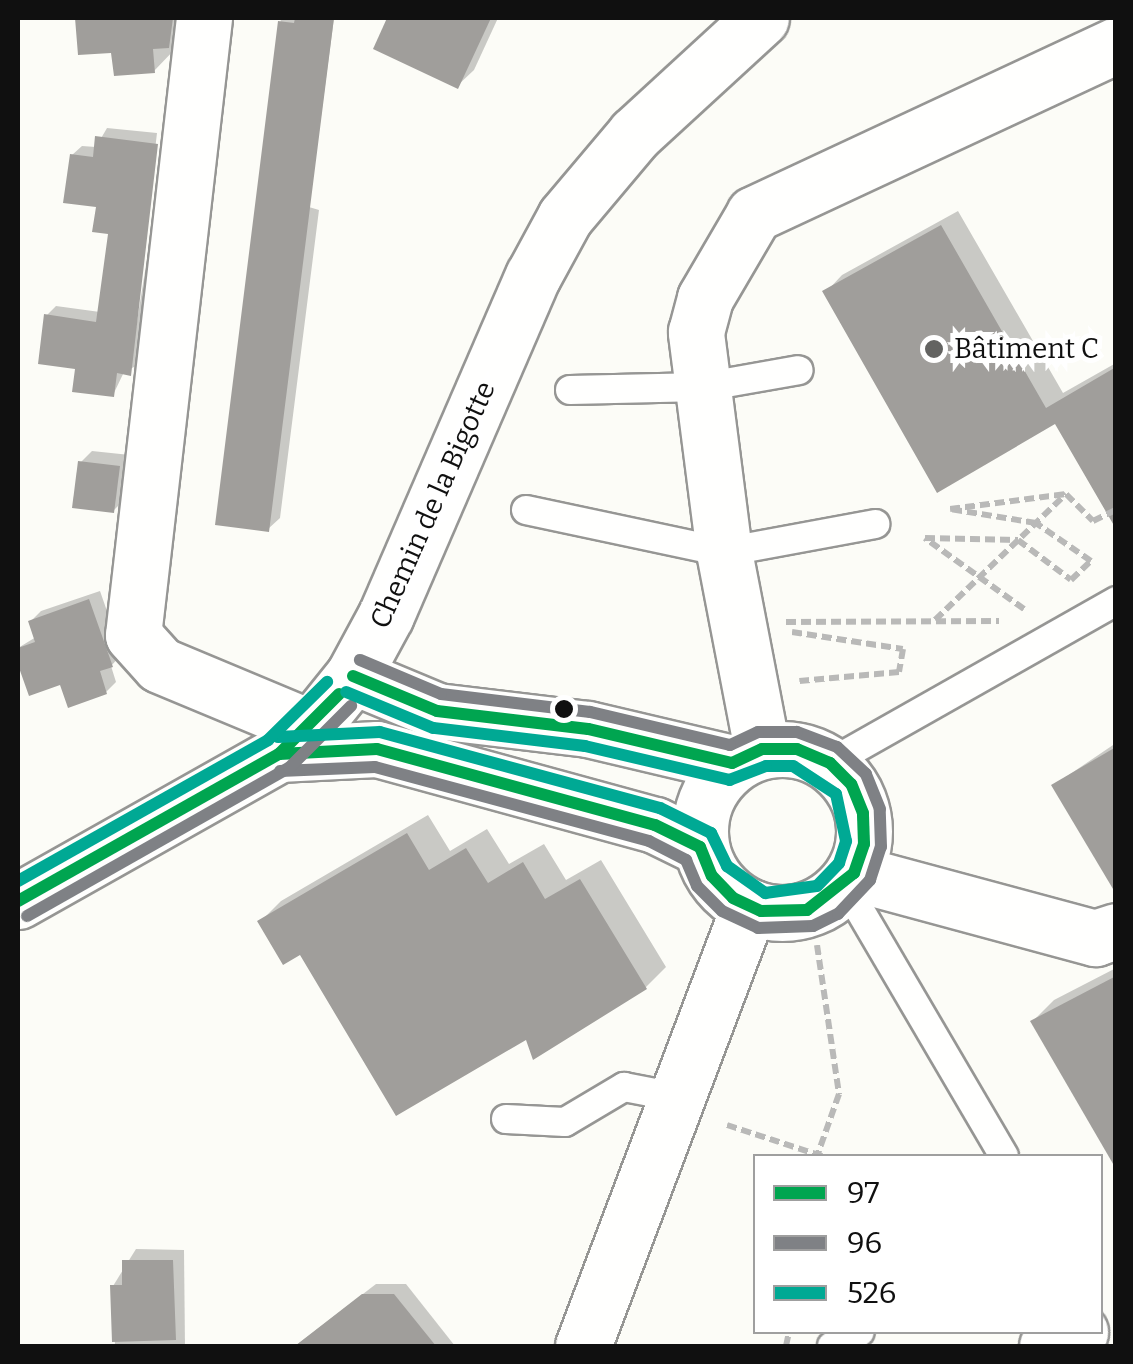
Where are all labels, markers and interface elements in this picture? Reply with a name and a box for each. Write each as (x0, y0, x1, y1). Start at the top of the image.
place label: Bâtiment C (954, 332, 1099, 366)
marker: Bâtiment C (923, 338, 945, 360)
street label: Chemin de la Bigotte (363, 376, 503, 634)
unlabelled marker (554, 699, 574, 719)
legend (753, 1154, 1103, 1334)
text: 97 (847, 1175, 879, 1211)
text: 96 (847, 1225, 882, 1261)
text: 526 (847, 1275, 896, 1311)

